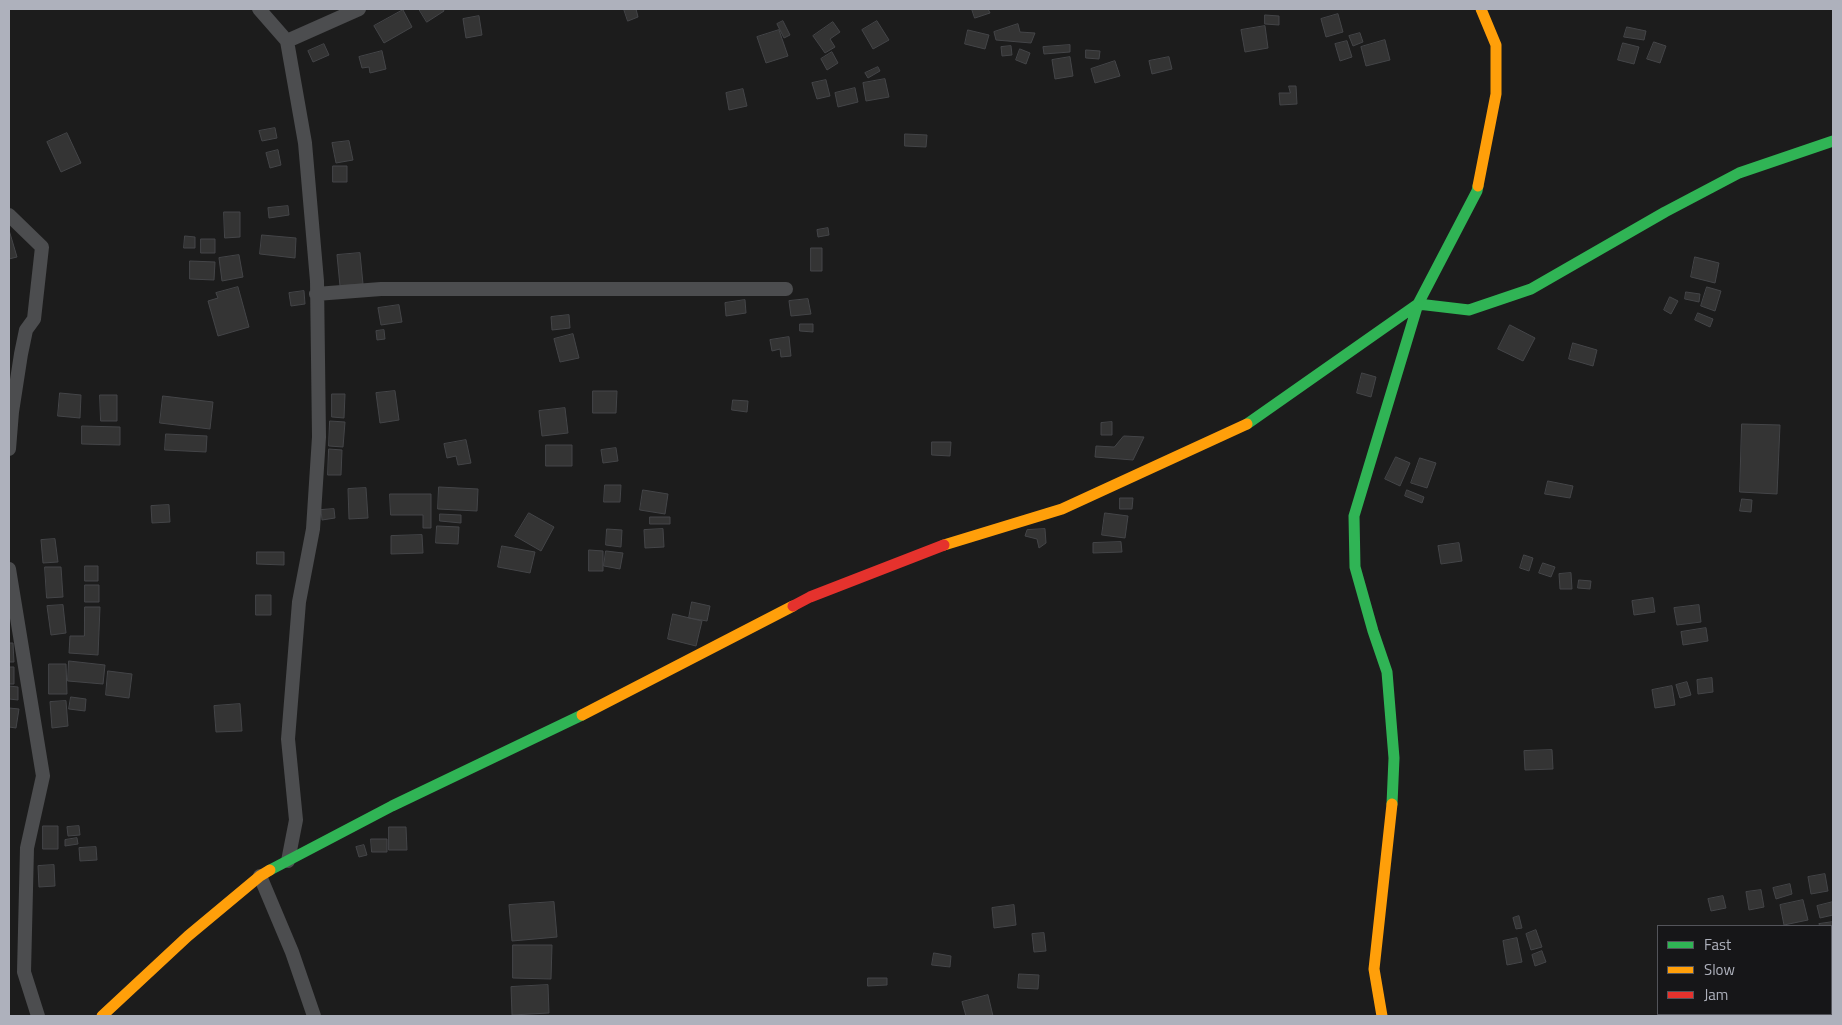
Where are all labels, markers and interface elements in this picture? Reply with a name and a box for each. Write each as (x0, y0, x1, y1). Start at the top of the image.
legend (1657, 925, 1832, 1015)
text: Fast (1704, 933, 1731, 956)
text: Slow (1704, 958, 1735, 981)
text: Jam (1704, 983, 1728, 1006)

